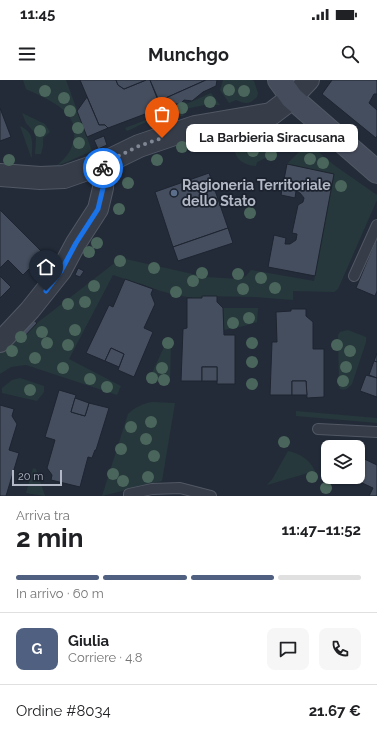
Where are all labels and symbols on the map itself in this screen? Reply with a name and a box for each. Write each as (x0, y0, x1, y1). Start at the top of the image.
pin (145, 97, 179, 138)
callout: La Barbieria Siracusana (186, 124, 358, 152)
courier (83, 148, 123, 188)
place label: Ragioneria Territoriale dello Stato (182, 177, 331, 209)
marker: Ragioneria Territoriale dello Stato (169, 188, 179, 198)
pin (29, 250, 63, 291)
scale bar (12, 468, 62, 487)

